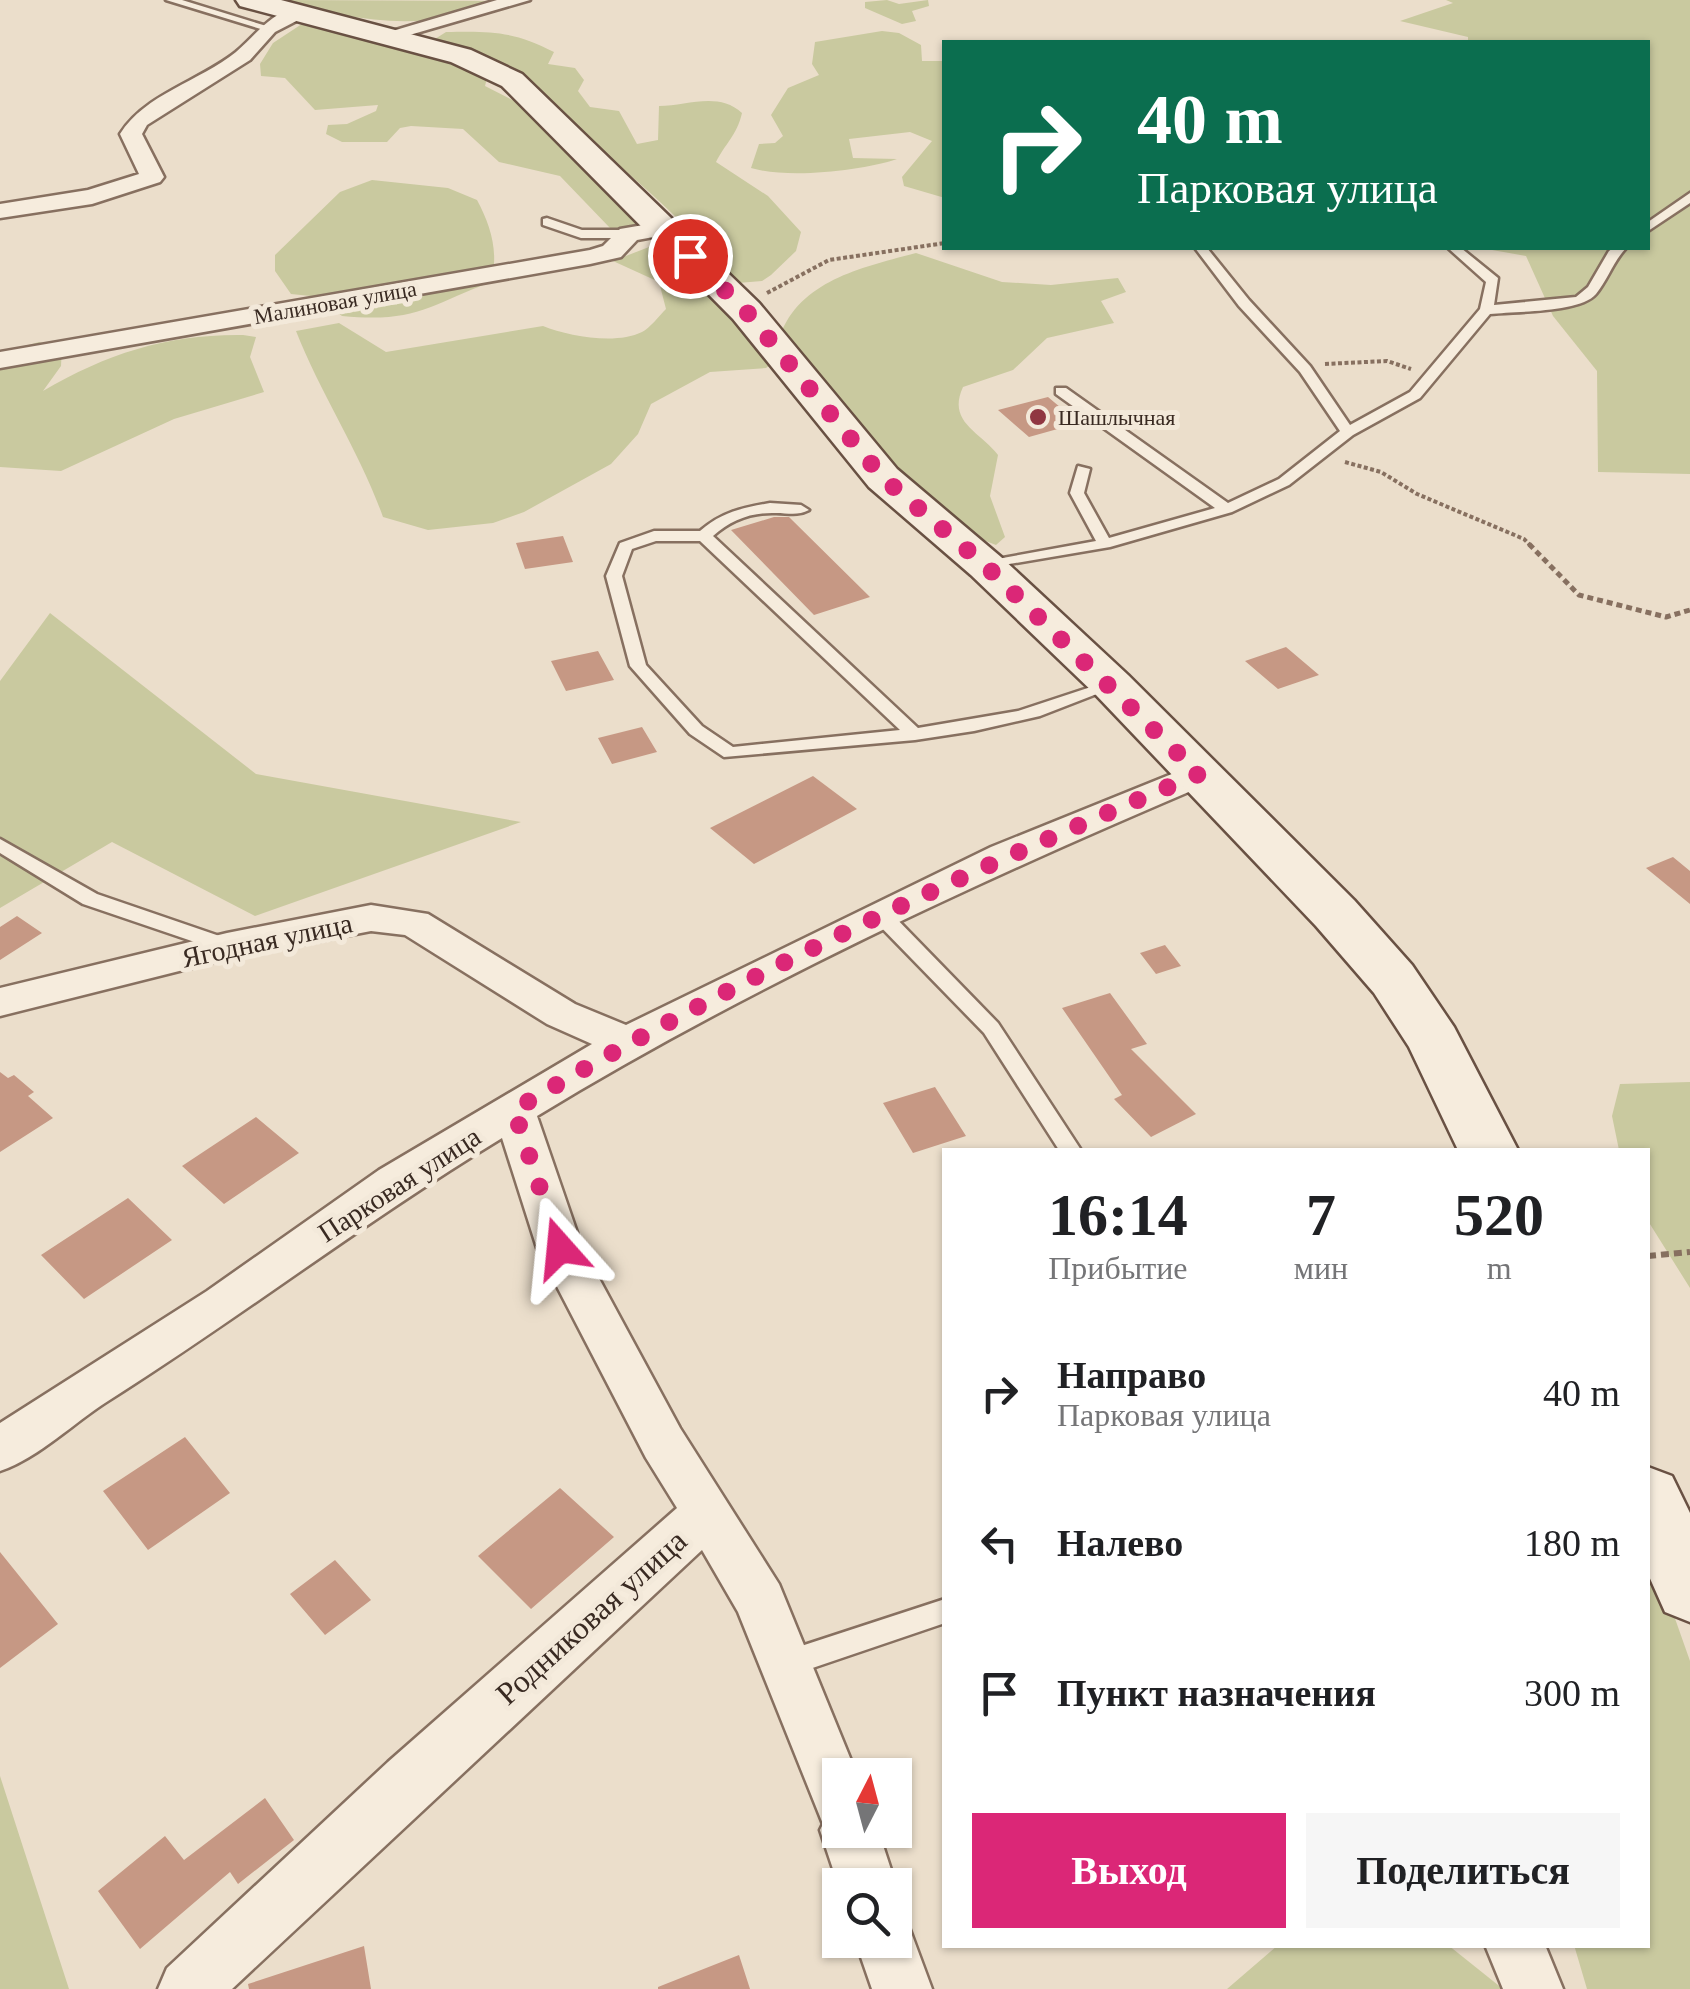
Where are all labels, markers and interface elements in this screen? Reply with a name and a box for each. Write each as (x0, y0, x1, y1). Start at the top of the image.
icon: right (972, 80, 1102, 210)
text: 40 m (1137, 81, 1283, 158)
text: Парковая улица (1137, 163, 1438, 213)
pin (648, 214, 733, 299)
icon: arrive (663, 229, 718, 284)
street label: Малиновая улица (252, 276, 419, 329)
place label: Шашлычная (1058, 405, 1175, 430)
marker: Шашлычная (1027, 406, 1049, 428)
street label: Ягодная улица (179, 907, 356, 974)
street label: Парковая улица (312, 1120, 487, 1248)
text: 16:14 (1048, 1182, 1188, 1248)
text: 7 (1306, 1182, 1336, 1248)
text: 520 (1454, 1182, 1544, 1248)
position arrow (508, 1196, 612, 1300)
text: Прибытие (1048, 1250, 1188, 1286)
text: мин (1294, 1250, 1348, 1286)
text: m (1487, 1250, 1512, 1286)
text: Направо (1057, 1354, 1206, 1396)
icon: right (972, 1366, 1027, 1421)
text: 40 m (1543, 1372, 1620, 1414)
text: Парковая улица (1057, 1397, 1271, 1433)
icon: left (972, 1516, 1027, 1571)
street label: Родниковая улица (489, 1522, 693, 1712)
text: Налево (1057, 1522, 1183, 1564)
text: 180 m (1524, 1522, 1620, 1564)
icon: arrive (972, 1666, 1027, 1721)
text: Пункт назначения (1057, 1672, 1376, 1714)
text: 300 m (1524, 1672, 1620, 1714)
north arrow (822, 1758, 912, 1848)
map controls (822, 1758, 912, 1958)
button: Выход (972, 1813, 1286, 1928)
button: Поделиться (1306, 1813, 1620, 1928)
button: search (822, 1868, 912, 1958)

